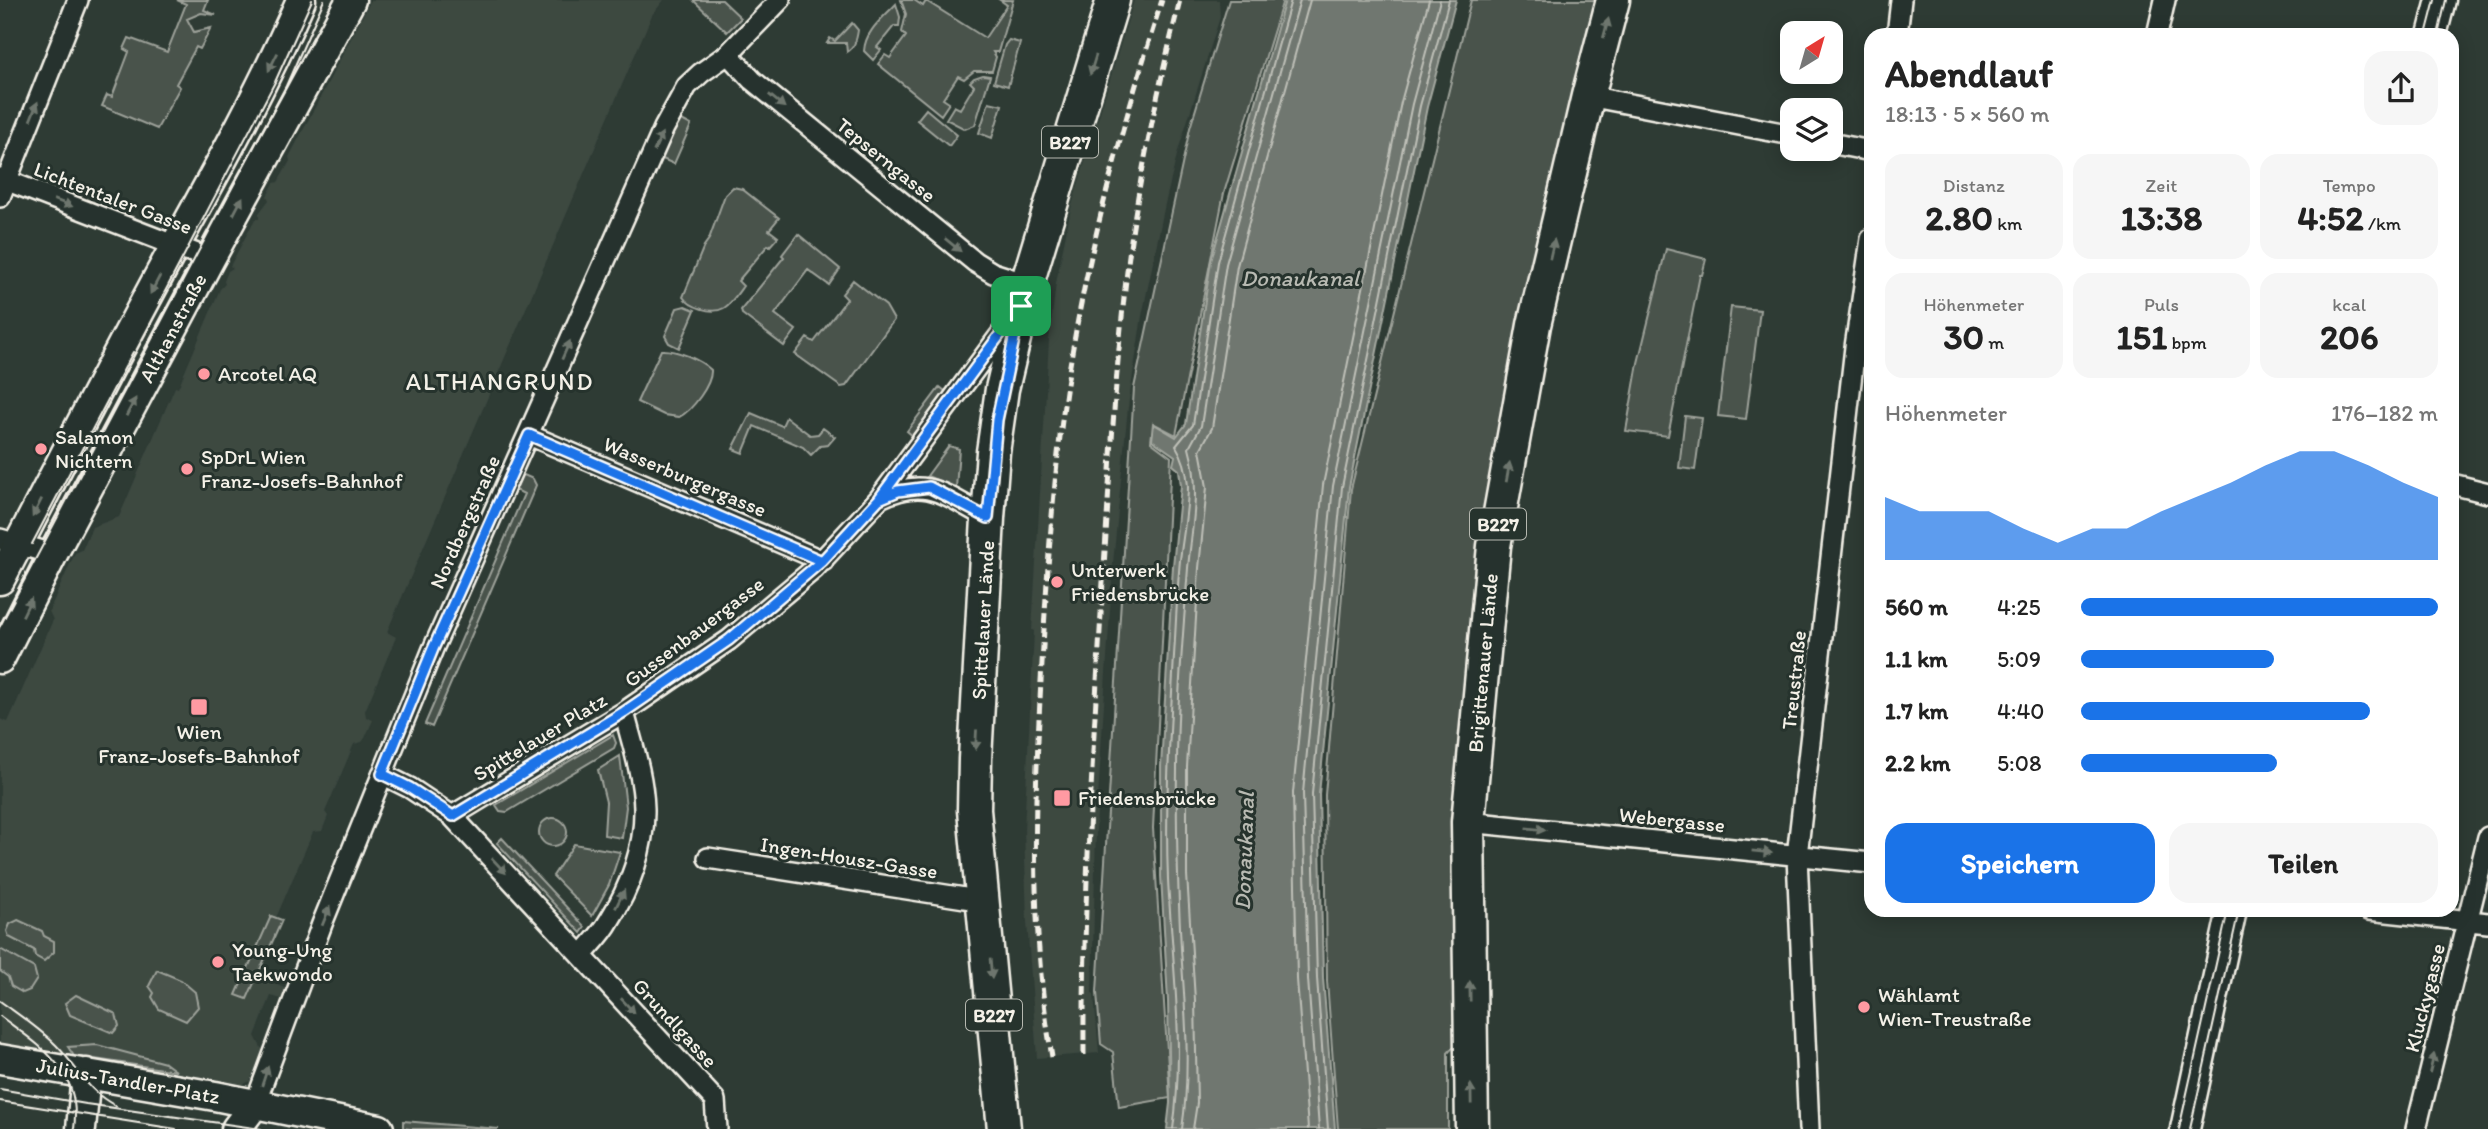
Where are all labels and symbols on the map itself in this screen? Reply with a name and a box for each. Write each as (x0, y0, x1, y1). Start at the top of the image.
one-way arrow (1601, 17, 1612, 39)
north arrow (1780, 21, 1843, 84)
one-way arrow (267, 52, 278, 72)
one-way arrow (1087, 55, 1097, 76)
one-way arrow (769, 93, 786, 108)
one-way arrow (28, 100, 39, 121)
street label: Tepserngasse (832, 112, 941, 207)
road number: B227 (1042, 126, 1098, 158)
one-way arrow (652, 132, 664, 152)
street label: Lichtentaler Gasse (30, 156, 196, 239)
one-way arrow (232, 196, 244, 216)
one-way arrow (53, 198, 74, 209)
one-way arrow (945, 237, 962, 252)
one-way arrow (1547, 238, 1558, 260)
water label: Donaukanal (1241, 264, 1361, 292)
street label: Althanstraße (133, 269, 212, 387)
one-way arrow (149, 275, 160, 295)
pin (991, 276, 1051, 336)
one-way arrow (560, 340, 572, 360)
place label: Arcotel AQ (218, 361, 317, 386)
marker: Arcotel AQ (196, 366, 212, 382)
district label: ALTHANGRUND (406, 367, 594, 396)
one-way arrow (125, 397, 137, 417)
place label: Salamon Nichtern (55, 424, 134, 473)
street label: Wasserburgergasse (600, 431, 770, 522)
marker: Salamon Nichtern (33, 441, 49, 457)
place label: SpDrL Wien Franz-Josefs-Bahnhof (201, 444, 403, 493)
street label: Nordbergstraße (424, 451, 505, 592)
marker: SpDrL Wien Franz-Josefs-Bahnhof (179, 461, 195, 477)
one-way arrow (1503, 461, 1514, 483)
one-way arrow (32, 498, 43, 518)
road number: B227 (1470, 509, 1526, 540)
street label: Spittelauer Lände (966, 540, 999, 700)
place label: Unterwerk Friedensbrücke (1071, 557, 1209, 606)
street label: Gussenbauergasse (619, 571, 768, 692)
street label: Brigittenauer Lände (1462, 572, 1503, 754)
marker: Unterwerk Friedensbrücke (1049, 574, 1065, 590)
one-way arrow (22, 597, 33, 617)
street label: Treustraße (1776, 629, 1811, 731)
street label: Spittelauer Platz (469, 687, 611, 786)
marker: Wien Franz-Josefs-Bahnhof (189, 697, 209, 717)
place label: Wien Franz-Josefs-Bahnhof (98, 719, 300, 768)
one-way arrow (971, 729, 982, 751)
place label: Friedensbrücke (1078, 785, 1216, 810)
marker: Friedensbrücke (1052, 788, 1072, 808)
water label: Donaukanal (1228, 790, 1260, 911)
street label: Webergasse (1618, 802, 1726, 837)
one-way arrow (1525, 823, 1547, 834)
street label: Ingen-Housz-Gasse (759, 831, 940, 884)
one-way arrow (1751, 847, 1773, 858)
one-way arrow (491, 857, 507, 875)
one-way arrow (615, 889, 626, 909)
one-way arrow (320, 905, 331, 926)
place label: Young-Ung Taekwondo (232, 937, 333, 986)
street label: Kluckygasse (2399, 941, 2450, 1055)
marker: Young-Ung Taekwondo (210, 954, 226, 970)
one-way arrow (986, 958, 997, 980)
street label: Grundlgasse (628, 973, 723, 1072)
one-way arrow (1464, 980, 1476, 1002)
place label: Wählamt Wien-Treustraße (1878, 982, 2032, 1031)
one-way arrow (620, 997, 636, 1015)
marker: Wählamt Wien-Treustraße (1856, 999, 1872, 1015)
road number: B227 (966, 1000, 1022, 1030)
street label: Julius-Tandler-Platz (34, 1052, 222, 1109)
one-way arrow (2427, 1052, 2438, 1074)
one-way arrow (260, 1065, 271, 1086)
one-way arrow (1466, 1083, 1477, 1105)

